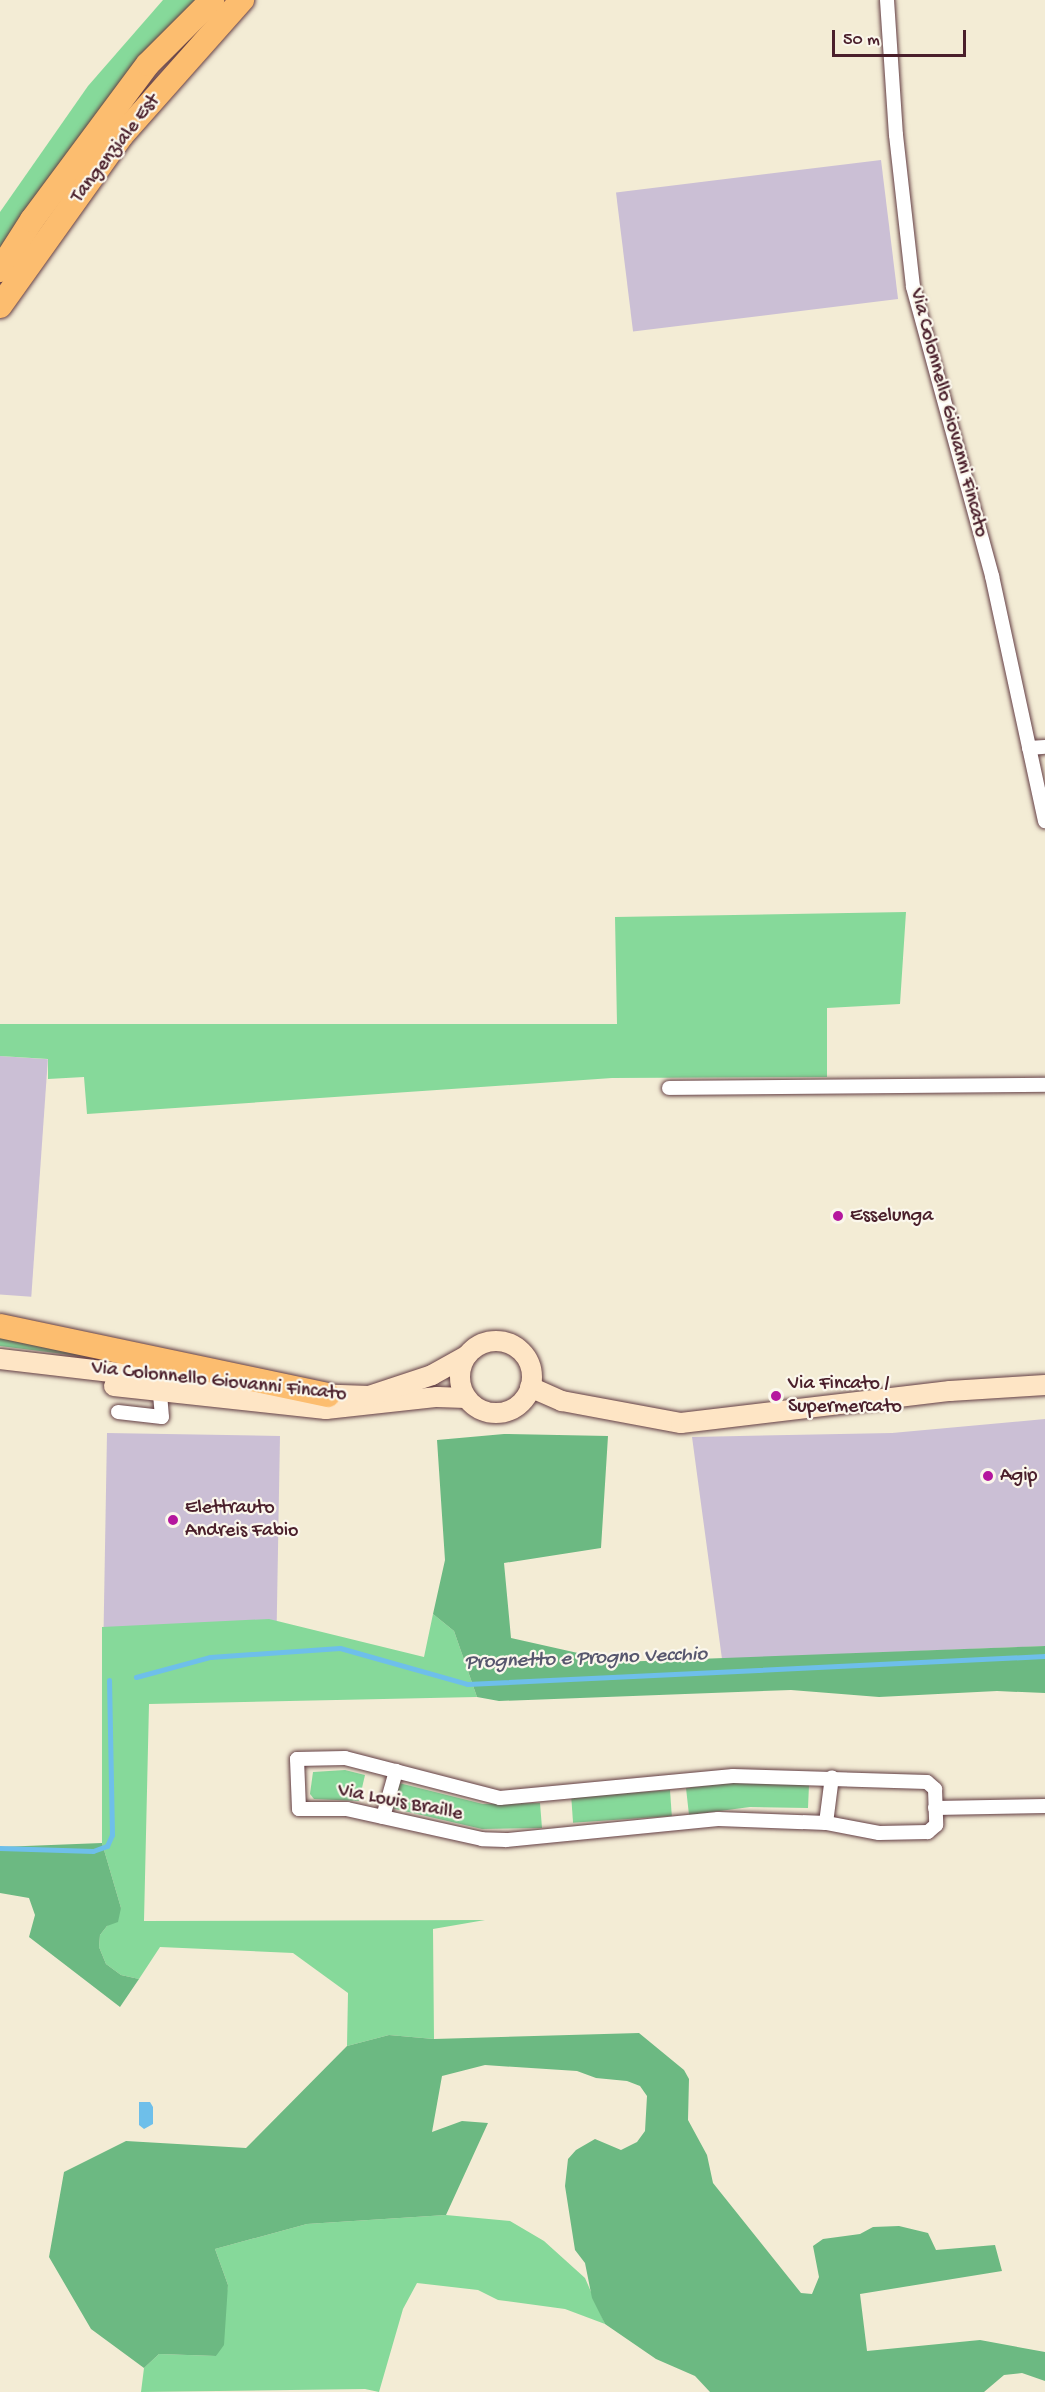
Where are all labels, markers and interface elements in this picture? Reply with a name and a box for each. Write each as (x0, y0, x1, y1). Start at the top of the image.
scale bar (835, 18, 968, 56)
text: 50 m (843, 30, 880, 51)
street label: Tangenziale Est (66, 90, 166, 208)
street label: Via Colonnello Giovanni Fincato (903, 286, 993, 540)
place label: Esselunga (850, 1204, 933, 1228)
marker: Esselunga (831, 1209, 845, 1223)
street label: Via Colonnello Giovanni Fincato (90, 1357, 348, 1407)
place label: Via Fincato / Supermercato (788, 1372, 902, 1419)
marker: Via Fincato / Supermercato (769, 1389, 783, 1403)
place label: Agip (1000, 1464, 1037, 1488)
marker: Agip (981, 1469, 995, 1483)
place label: Elettrauto Andreis Fabio (185, 1496, 298, 1543)
marker: Elettrauto Andreis Fabio (166, 1513, 180, 1527)
water label: Prognetto e Progno Vecchio (464, 1643, 708, 1677)
street label: Via Louis Braille (336, 1779, 464, 1827)

